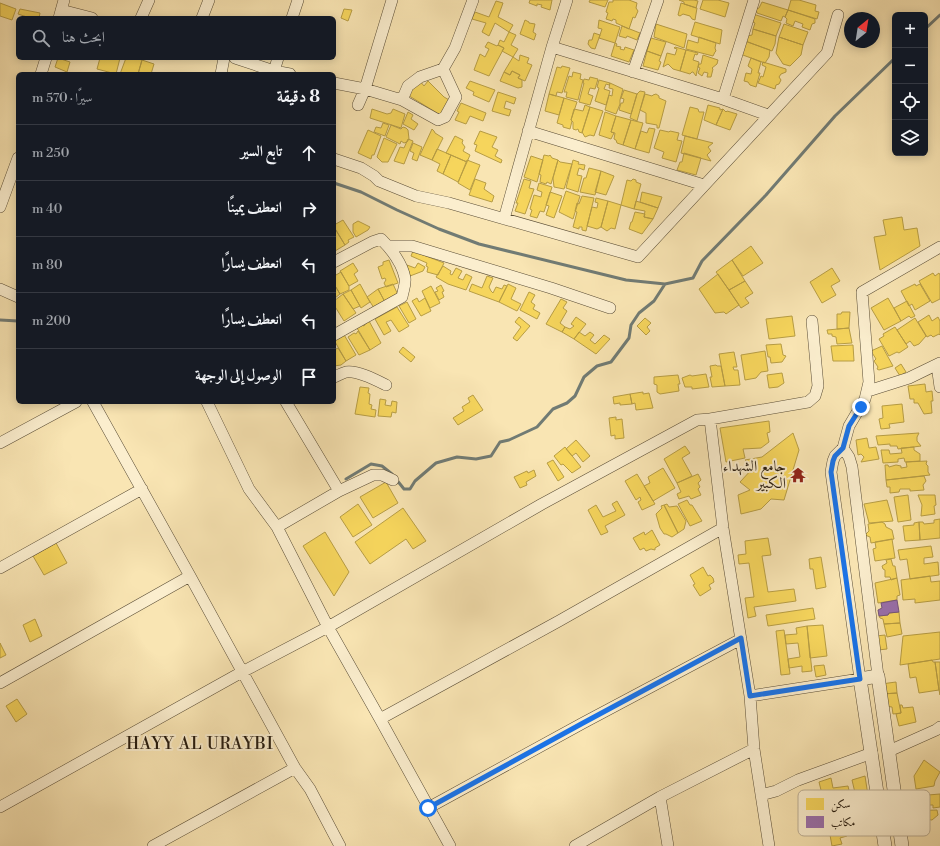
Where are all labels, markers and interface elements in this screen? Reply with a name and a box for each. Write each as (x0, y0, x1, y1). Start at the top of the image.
north arrow (844, 12, 880, 48)
map controls (892, 12, 928, 156)
button: + (892, 12, 928, 48)
search box (16, 16, 336, 60)
icon: search (30, 27, 52, 49)
text: ابحث هنا (62, 28, 105, 47)
button: − (892, 48, 928, 84)
button: locate (892, 84, 928, 120)
text: 8 دقيقة (277, 86, 320, 108)
text: سيرًا · 570 m (32, 90, 93, 106)
button: layers (892, 120, 928, 156)
text: تابع السير (240, 142, 282, 161)
icon: ahead (298, 142, 320, 164)
text: 250 m (32, 145, 69, 161)
text: انعطف يمينًا (227, 198, 282, 217)
icon: right (298, 198, 320, 220)
text: 40 m (32, 201, 62, 217)
text: انعطف يسارًا (221, 254, 282, 273)
icon: left (298, 254, 320, 276)
text: 80 m (32, 257, 63, 273)
text: انعطف يسارًا (221, 310, 282, 329)
icon: left (298, 310, 320, 332)
text: 200 m (32, 313, 71, 329)
text: الوصول إلى الوجهة (195, 366, 282, 385)
icon: arrive (298, 366, 320, 388)
route end (852, 398, 870, 416)
place label: جامع الشهداء الكبير (723, 457, 786, 493)
temple icon: جامع الشهداء الكبير (789, 466, 807, 484)
district label: HAYY AL URAYBI (126, 734, 274, 754)
legend (798, 790, 930, 836)
text: سكن (831, 798, 850, 813)
route start (419, 799, 437, 817)
text: مكاتب (831, 816, 855, 830)

